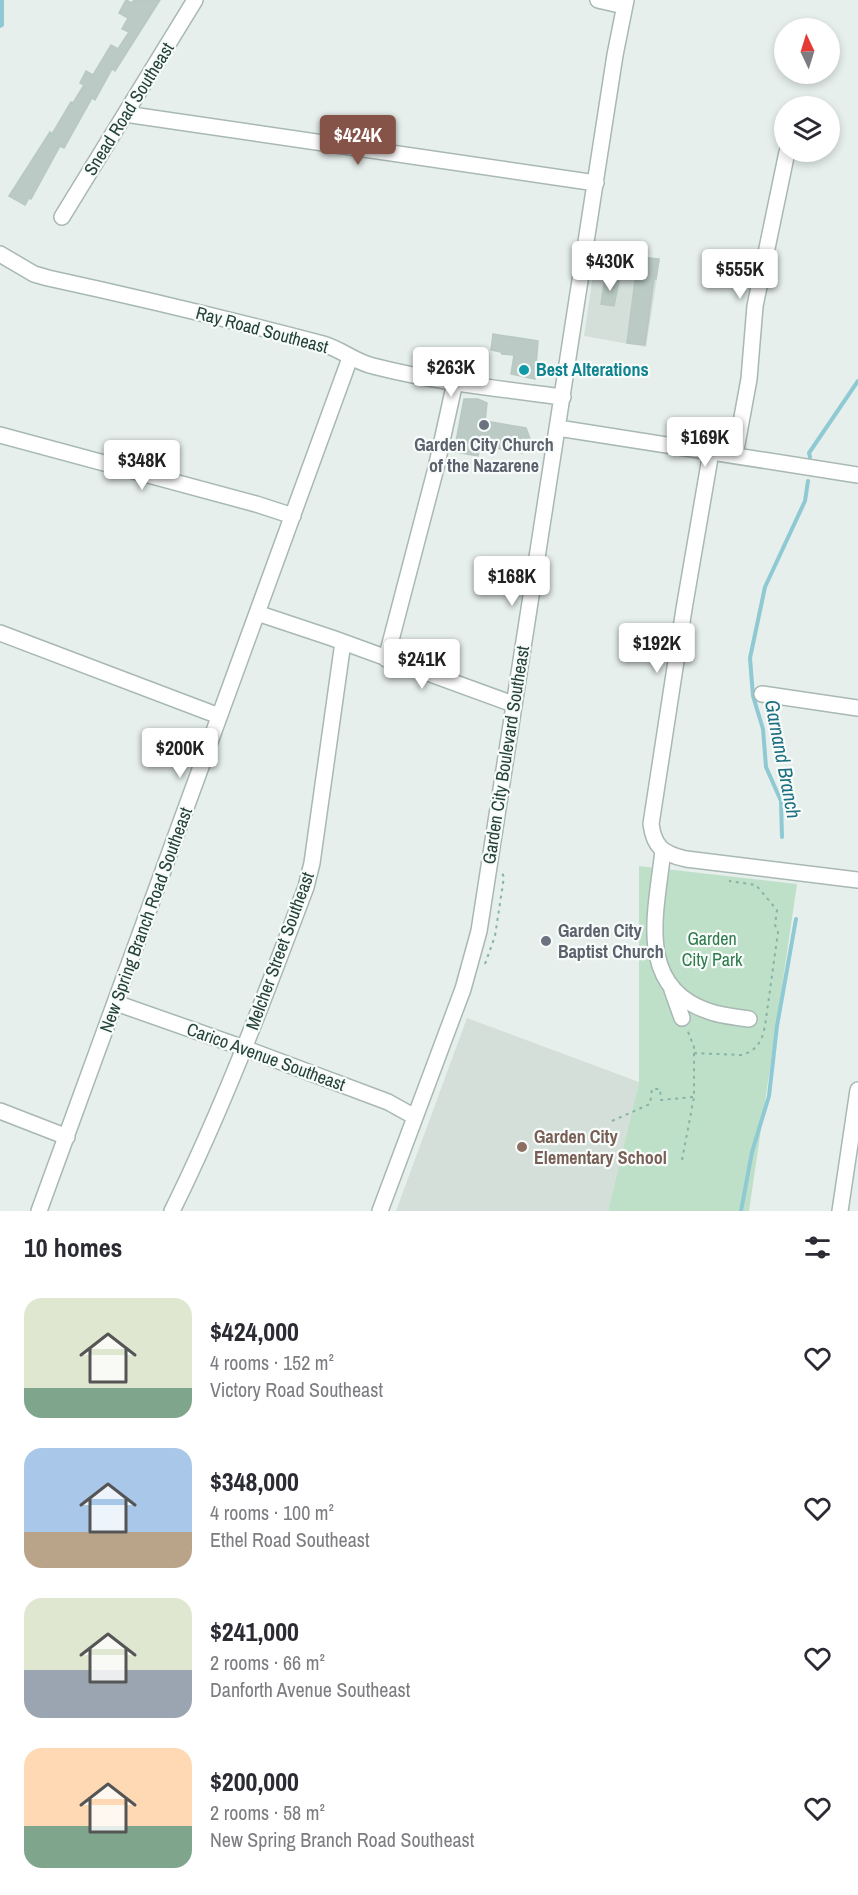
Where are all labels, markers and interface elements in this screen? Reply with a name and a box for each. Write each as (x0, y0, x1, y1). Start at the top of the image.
north arrow (774, 18, 840, 84)
map controls (774, 18, 840, 162)
street label: Snead Road Southeast (78, 37, 180, 180)
button: layers (774, 96, 840, 162)
pin: $424K (316, 115, 400, 166)
text: $424K (334, 121, 382, 148)
pin: $430K (568, 241, 652, 292)
text: $430K (586, 247, 634, 274)
pin: $555K (698, 249, 782, 300)
text: $555K (716, 255, 764, 282)
street label: Ray Road Southeast (193, 300, 331, 359)
pin: $263K (409, 347, 493, 398)
text: $263K (427, 353, 475, 380)
place label: Best Alterations (536, 357, 649, 382)
marker: Best Alterations (517, 363, 531, 377)
pin: $169K (663, 417, 747, 468)
marker: Garden City Church of the Nazarene (477, 418, 491, 432)
text: $169K (681, 423, 729, 450)
place label: Garden City Church of the Nazarene (414, 432, 554, 478)
pin: $348K (100, 440, 184, 491)
text: $348K (118, 446, 166, 473)
pin: $168K (470, 556, 554, 607)
text: $168K (488, 562, 536, 589)
pin: $192K (615, 623, 699, 674)
text: $192K (633, 629, 681, 656)
pin: $241K (380, 639, 464, 690)
street label: Garden City Boulevard Southeast (476, 644, 535, 866)
text: $241K (398, 645, 446, 672)
water label: Garnand Branch (759, 697, 808, 821)
pin: $200K (138, 728, 222, 779)
text: $200K (156, 734, 204, 761)
street label: New Spring Branch Road Southeast (93, 804, 198, 1036)
street label: Melcher Street Southeast (239, 868, 320, 1033)
place label: Garden City Baptist Church (558, 918, 664, 964)
park label: Garden City Park (682, 926, 743, 972)
marker: Garden City Baptist Church (539, 934, 553, 948)
street label: Carico Avenue Southeast (183, 1016, 349, 1097)
place label: Garden City Elementary School (534, 1124, 667, 1170)
marker: Garden City Elementary School (515, 1140, 529, 1154)
text: 10 homes (24, 1230, 122, 1265)
icon: filters (801, 1231, 834, 1264)
text: $424,000 (210, 1314, 299, 1349)
icon: home (72, 1322, 144, 1394)
icon: heart (801, 1342, 834, 1375)
text: 4 rooms · 152 m² (210, 1349, 334, 1376)
text: Victory Road Southeast (210, 1376, 383, 1403)
text: $348,000 (210, 1464, 299, 1499)
icon: home (72, 1472, 144, 1544)
icon: heart (801, 1492, 834, 1525)
text: 4 rooms · 100 m² (210, 1499, 334, 1526)
text: Ethel Road Southeast (210, 1526, 370, 1553)
text: $241,000 (210, 1614, 299, 1649)
icon: home (72, 1622, 144, 1694)
icon: heart (801, 1642, 834, 1675)
text: 2 rooms · 66 m² (210, 1649, 325, 1676)
text: Danforth Avenue Southeast (210, 1676, 410, 1703)
text: $200,000 (210, 1764, 299, 1799)
icon: home (72, 1772, 144, 1844)
icon: heart (801, 1792, 834, 1825)
text: 2 rooms · 58 m² (210, 1799, 325, 1826)
text: New Spring Branch Road Southeast (210, 1826, 474, 1853)

